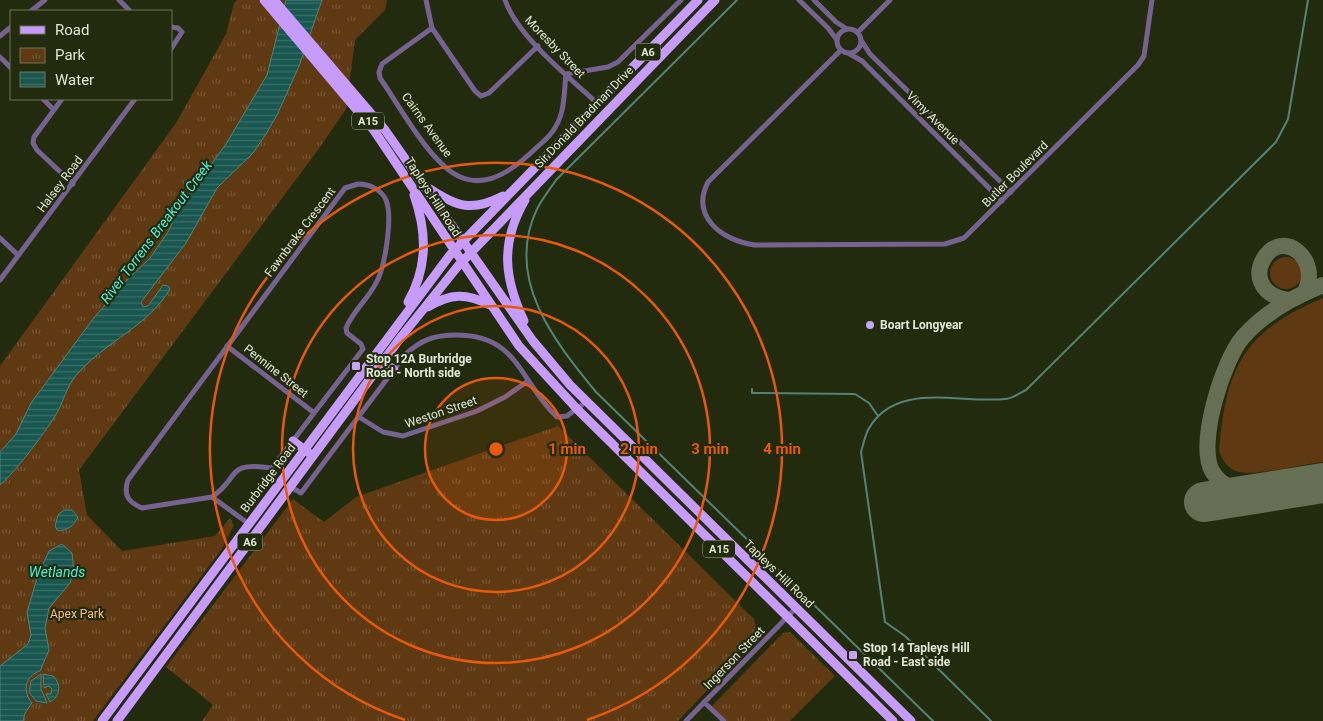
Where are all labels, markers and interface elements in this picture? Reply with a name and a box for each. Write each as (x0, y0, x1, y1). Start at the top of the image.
legend (10, 10, 172, 100)
street label: Moresby Street (522, 13, 588, 81)
text: Road (55, 21, 89, 39)
road number: A6 (636, 44, 660, 61)
text: Park (55, 46, 86, 64)
street label: Sir Donald Bradman Drive (532, 63, 636, 171)
text: Water (55, 71, 94, 89)
street label: Vimy Avenue (904, 89, 962, 147)
street label: Cairns Avenue (399, 90, 455, 160)
road number: A15 (352, 112, 384, 130)
street label: Butler Boulevard (979, 138, 1051, 210)
street label: Halsey Road (34, 153, 86, 215)
street label: Tapleys Hill Road (402, 155, 464, 239)
water label: River Torrens Breakout Creek (97, 157, 216, 307)
street label: Fawnbrake Crescent (262, 184, 338, 280)
place label: Boart Longyear (880, 318, 963, 332)
marker: Boart Longyear (864, 319, 876, 331)
street label: Pennine Street (241, 342, 311, 400)
place label: Stop 12A Burbridge Road - North side (366, 352, 472, 380)
marker: Stop 12A Burbridge Road - North side (350, 360, 362, 372)
street label: Weston Street (403, 393, 479, 431)
centre of rings (487, 440, 505, 458)
text: 1 min (548, 440, 586, 458)
text: 2 min (620, 440, 658, 458)
text: 3 min (691, 440, 729, 458)
text: 4 min (763, 440, 801, 458)
street label: Burbridge Road (238, 441, 298, 515)
road number: A6 (238, 534, 262, 550)
street label: Tapleys Hill Road (741, 537, 817, 611)
road number: A15 (703, 540, 735, 558)
water label: Wetlands (29, 564, 85, 580)
park label: Apex Park (50, 607, 105, 621)
street label: Ingerson Street (701, 624, 767, 692)
place label: Stop 14 Tapleys Hill Road - East side (863, 641, 970, 669)
marker: Stop 14 Tapleys Hill Road - East side (847, 649, 859, 661)

